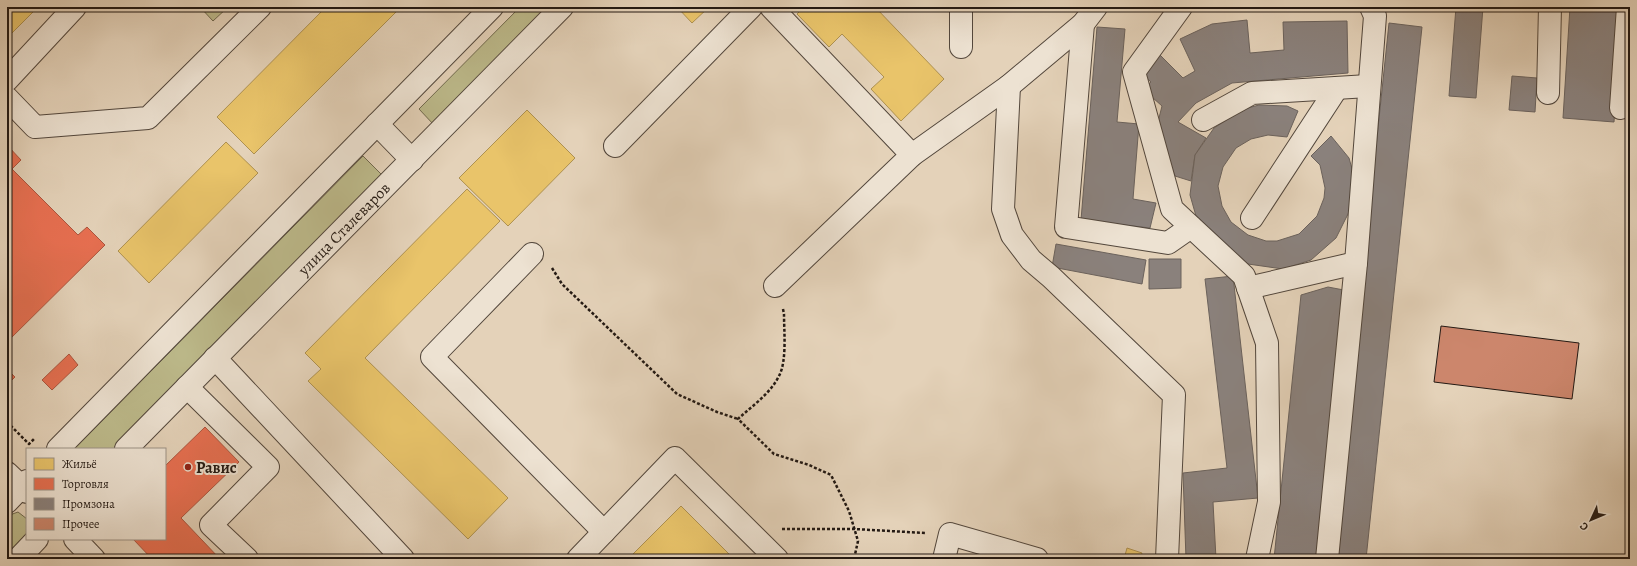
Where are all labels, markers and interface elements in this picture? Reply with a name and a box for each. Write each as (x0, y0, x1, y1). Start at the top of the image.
street label: улица Сталеваров (293, 178, 395, 281)
legend (26, 448, 166, 540)
text: Жильё (62, 456, 97, 472)
place label: Равис (196, 457, 237, 479)
marker: Равис (183, 462, 193, 472)
text: Торговля (62, 476, 109, 492)
text: Промзона (62, 496, 115, 512)
north arrow (1571, 500, 1611, 540)
text: Прочее (62, 516, 100, 532)
text: С (1576, 519, 1592, 534)

